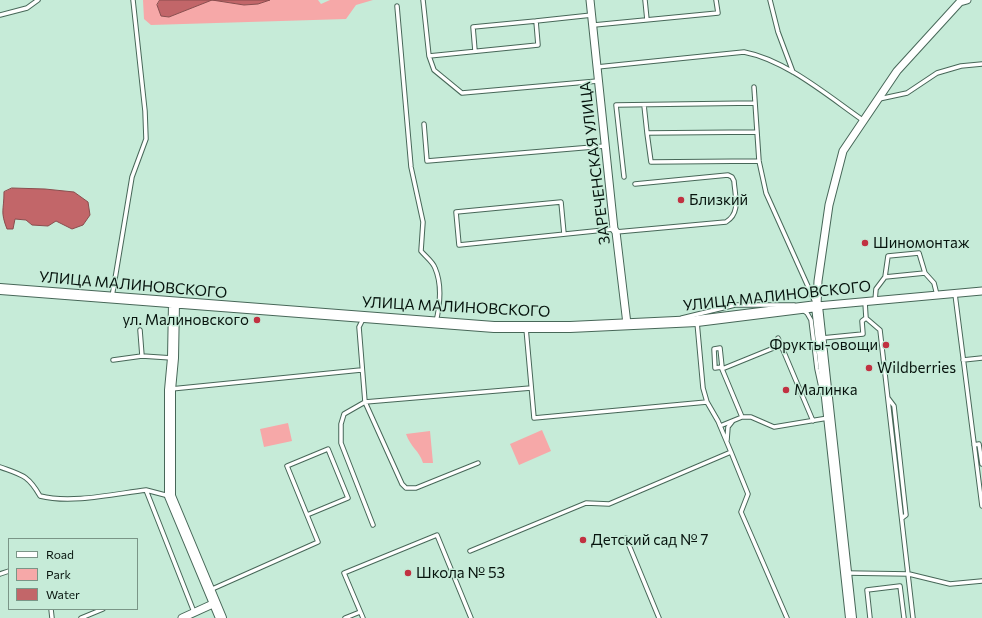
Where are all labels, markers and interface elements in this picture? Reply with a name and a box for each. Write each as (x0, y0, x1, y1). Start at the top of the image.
street label: ЗАРЕЧЕНСКАЯ УЛИЦА (576, 80, 614, 246)
place label: Близкий (689, 191, 748, 209)
marker: Близкий (676, 195, 686, 205)
place label: Шиномонтаж (873, 234, 970, 252)
marker: Шиномонтаж (860, 238, 870, 248)
street label: УЛИЦА МАЛИНОВСКОГО (38, 268, 228, 302)
street label: УЛИЦА МАЛИНОВСКОГО (682, 277, 872, 315)
street label: УЛИЦА МАЛИНОВСКОГО (361, 293, 551, 321)
place label: ул. Малиновского (122, 311, 249, 329)
marker: ул. Малиновского (252, 315, 262, 325)
place label: Фрукты-овощи (769, 336, 878, 354)
marker: Фрукты-овощи (881, 340, 891, 350)
place label: Wildberries (877, 359, 956, 377)
marker: Wildberries (864, 363, 874, 373)
place label: Малинка (794, 381, 858, 399)
marker: Малинка (781, 385, 791, 395)
place label: Детский сад № 7 (591, 531, 708, 549)
marker: Детский сад № 7 (578, 535, 588, 545)
legend (8, 538, 138, 610)
text: Road (46, 547, 74, 561)
place label: Школа № 53 (416, 564, 505, 582)
text: Park (46, 567, 71, 581)
marker: Школа № 53 (403, 568, 413, 578)
text: Water (46, 587, 80, 601)

